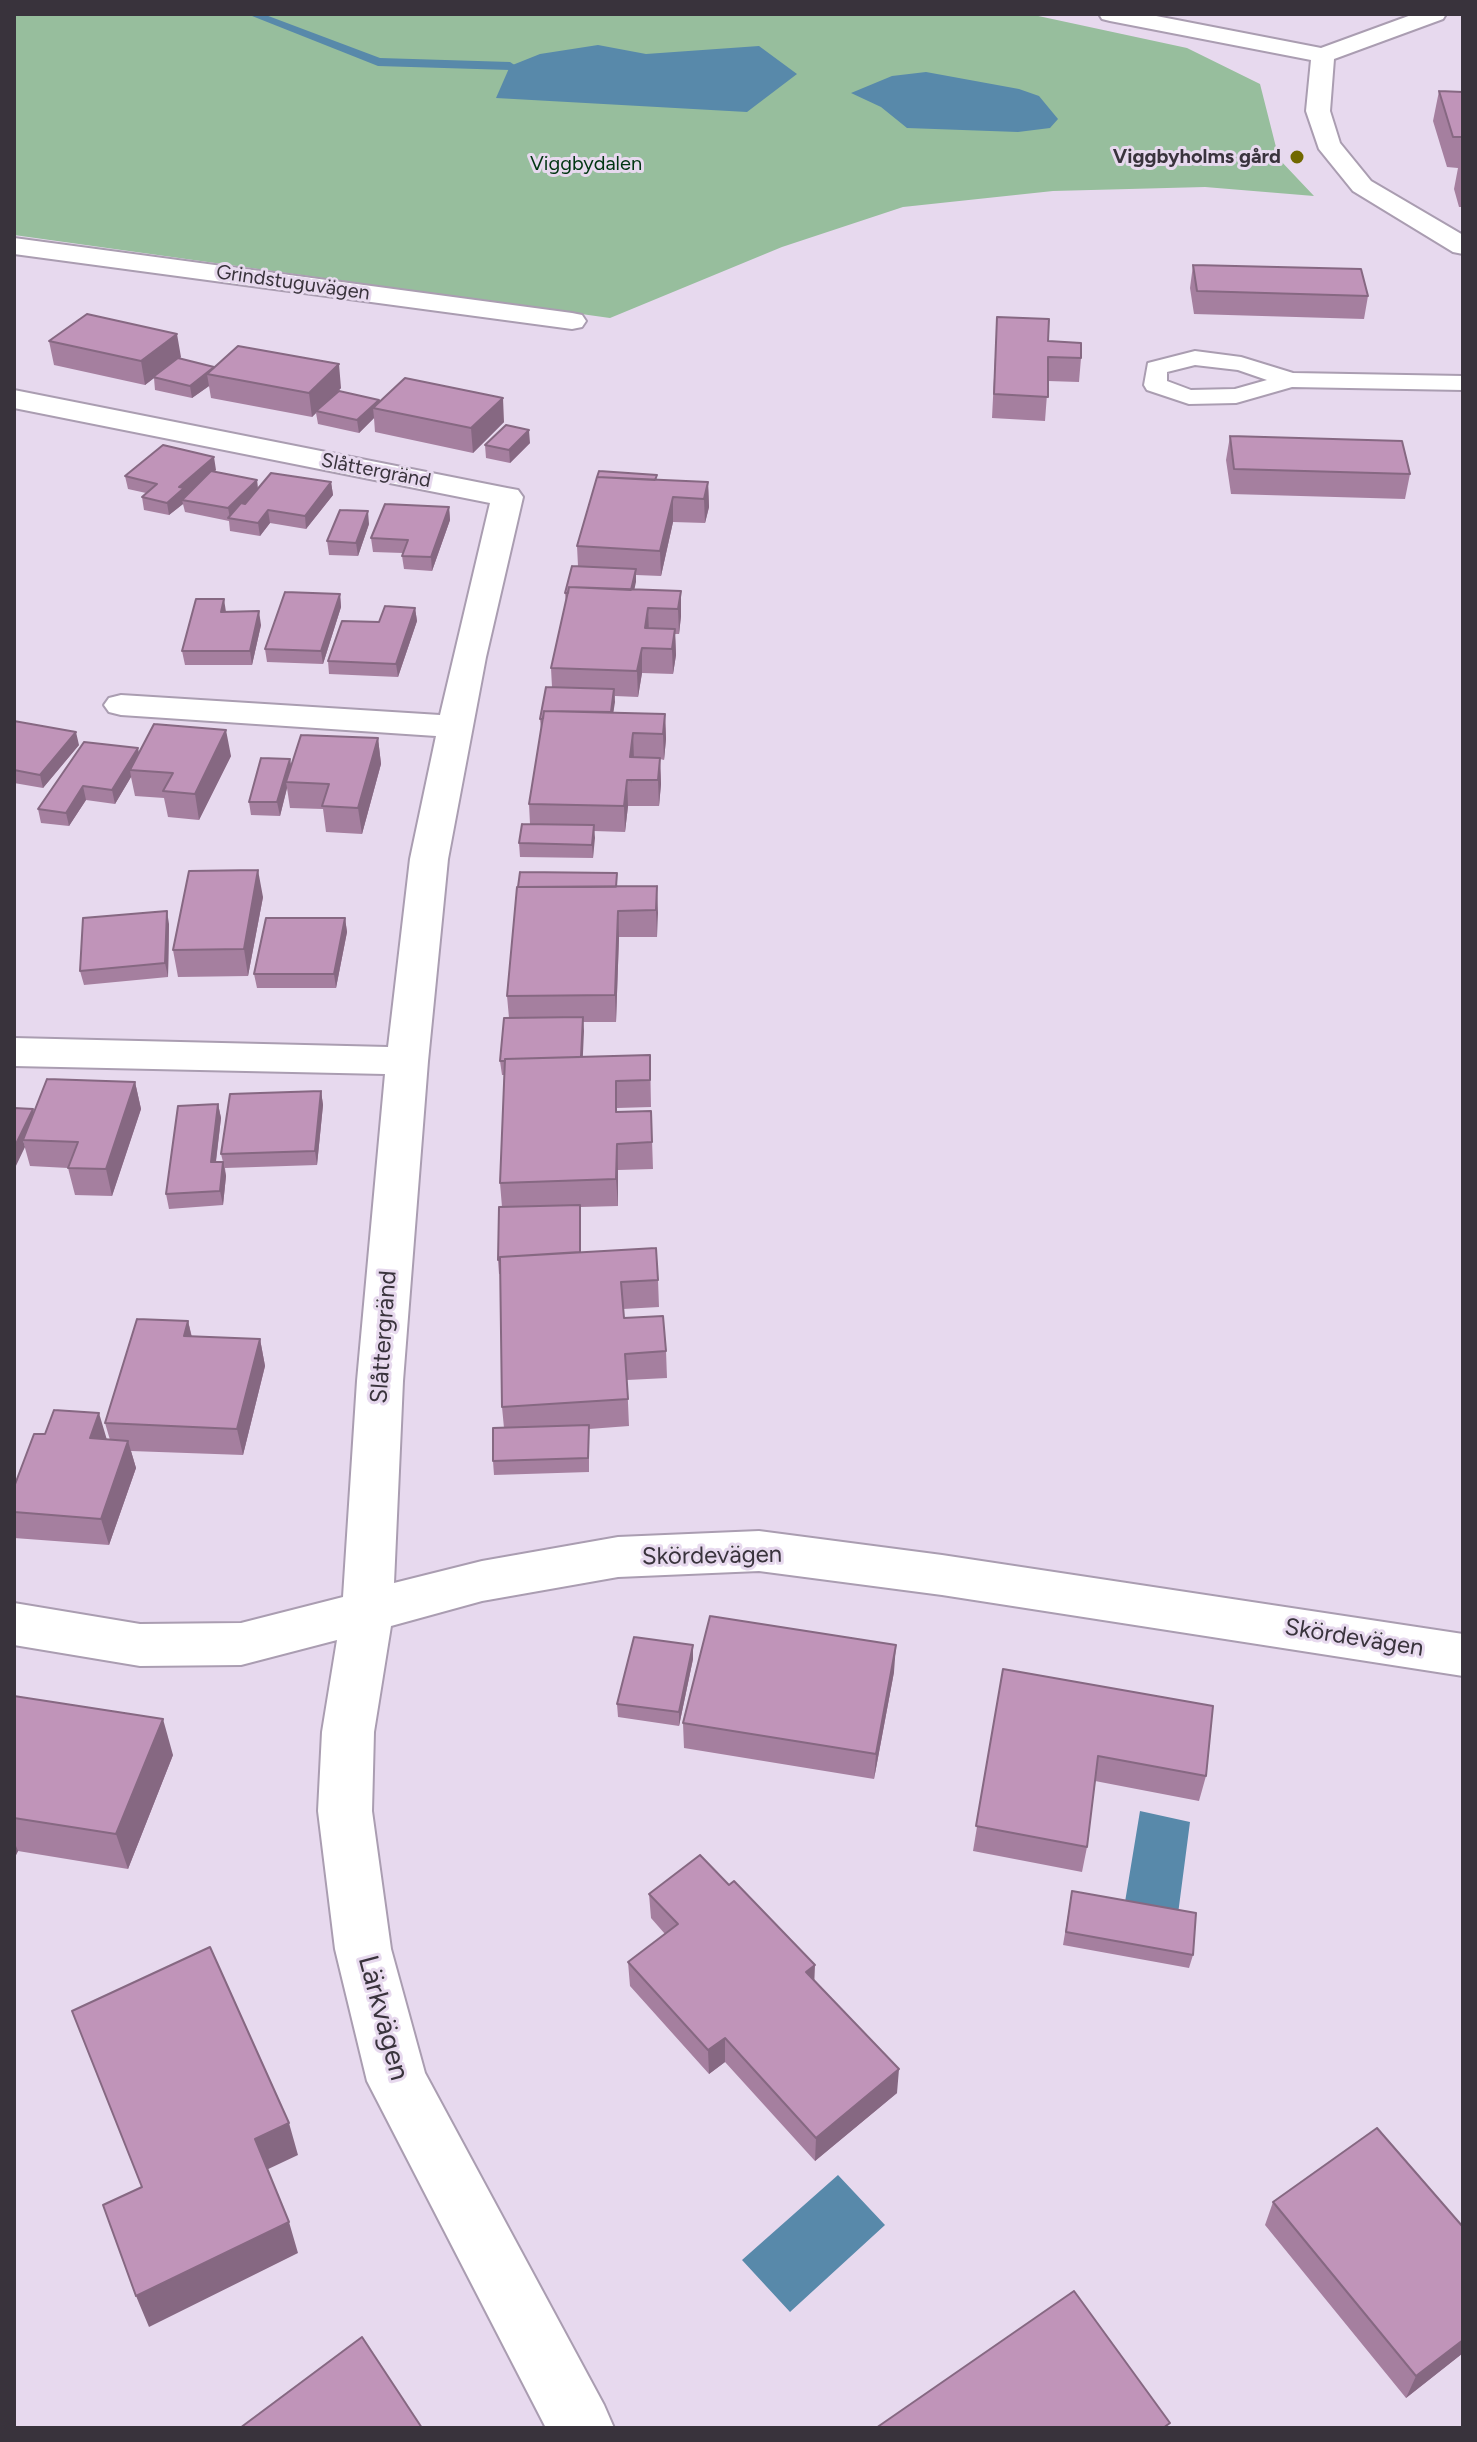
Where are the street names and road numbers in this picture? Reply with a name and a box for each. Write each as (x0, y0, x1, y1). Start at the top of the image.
street label: Grindstuguvägen (215, 260, 371, 306)
street label: Slåttergränd (319, 449, 433, 493)
street label: Slåttergränd (365, 1269, 403, 1405)
street label: Skördevägen (642, 1540, 782, 1572)
street label: Skördevägen (1282, 1613, 1426, 1663)
street label: Lärkvägen (350, 1952, 416, 2084)

